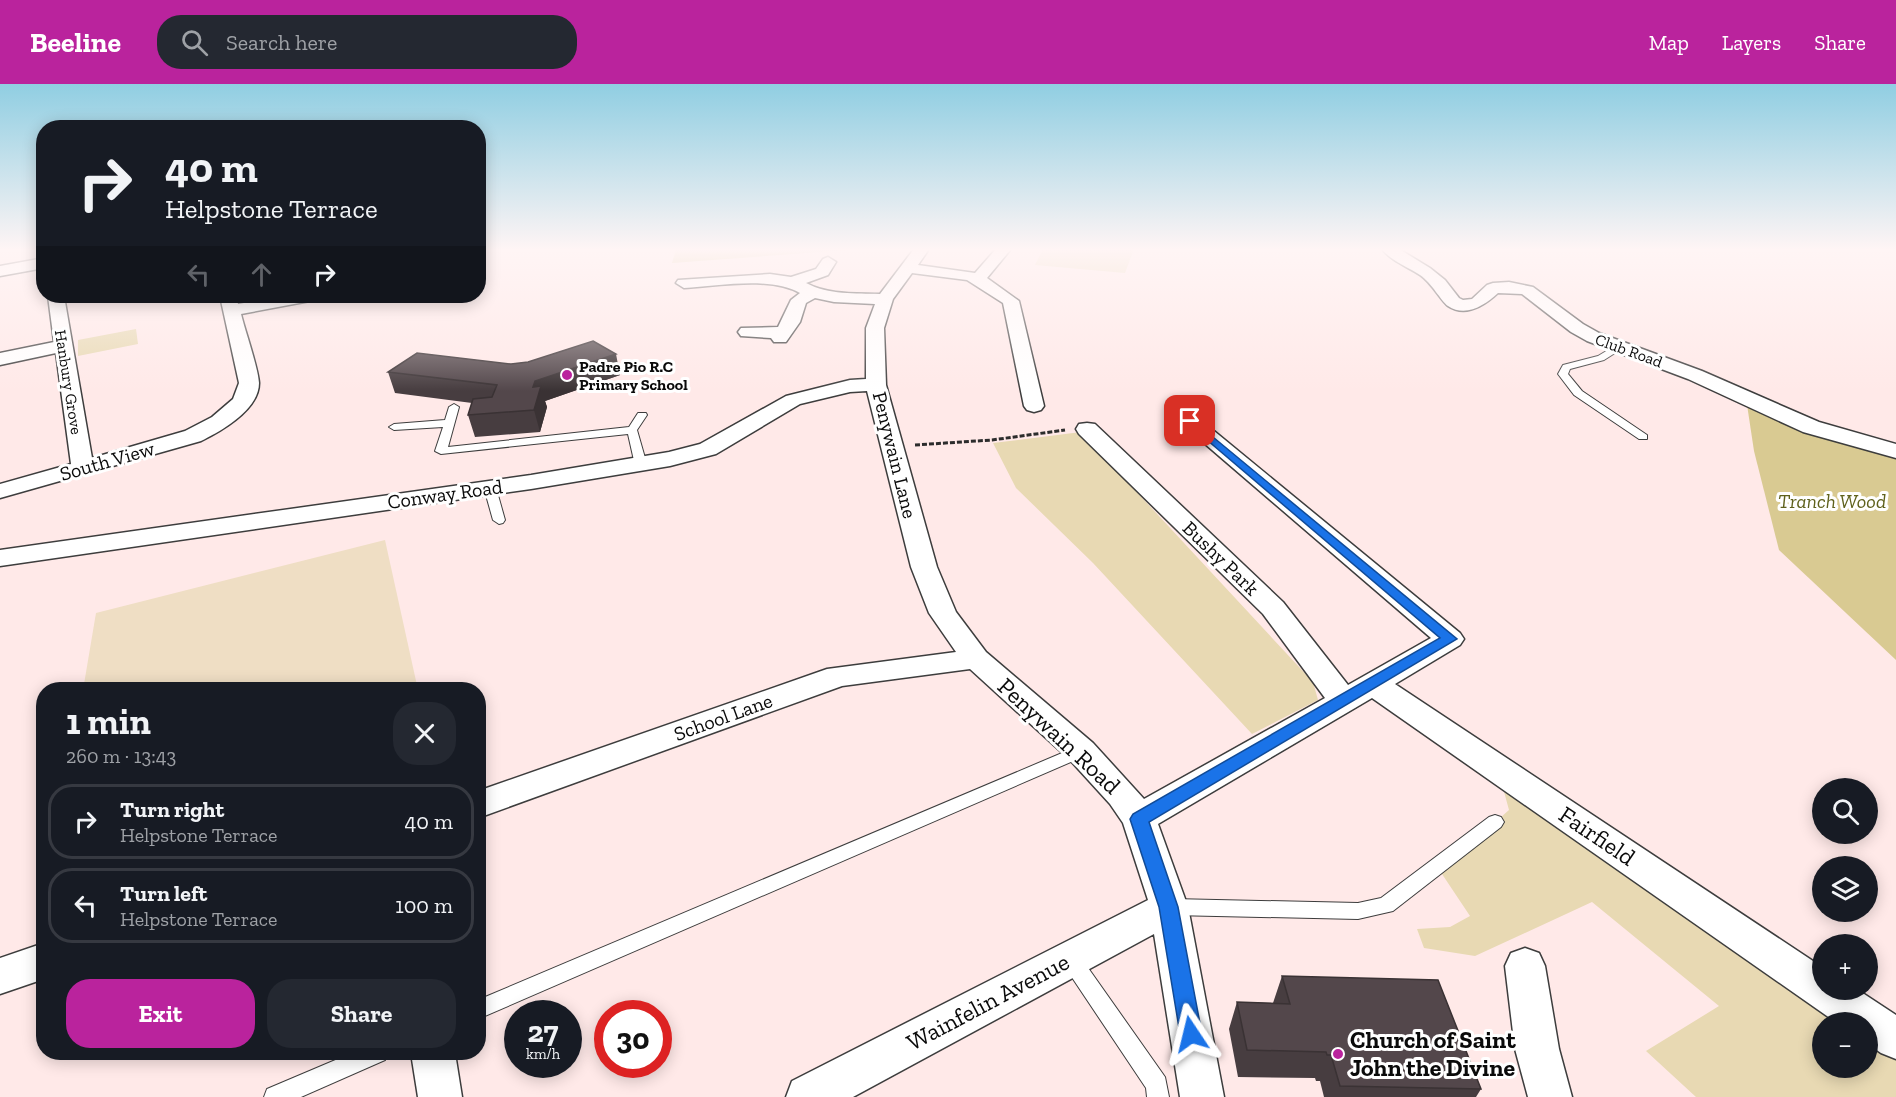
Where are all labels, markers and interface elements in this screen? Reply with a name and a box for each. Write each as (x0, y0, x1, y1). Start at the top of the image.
search box (157, 15, 577, 69)
text: Beeline (30, 26, 121, 59)
icon: search (178, 26, 211, 59)
text: Search here (226, 29, 337, 56)
text: Map (1649, 30, 1689, 55)
text: Layers (1722, 30, 1781, 55)
text: Share (1814, 30, 1866, 55)
text: 40 m (165, 142, 258, 193)
icon: right (66, 144, 144, 222)
text: Helpstone Terrace (165, 193, 378, 225)
icon: left (182, 258, 215, 291)
icon: ahead (245, 258, 278, 291)
icon: right (308, 258, 341, 291)
street label: Hanbury Grove (51, 328, 86, 436)
street label: Club Road (1593, 330, 1665, 371)
place label: Padre Pio R.C Primary School (579, 357, 688, 394)
marker: Padre Pio R.C Primary School (560, 368, 574, 382)
street label: Penywain Lane (868, 389, 922, 521)
pin (1164, 395, 1215, 446)
icon: arrive (1173, 404, 1206, 437)
street label: South View (57, 436, 158, 486)
street label: Conway Road (386, 474, 504, 514)
park label: Tranch Wood (1778, 489, 1886, 513)
street label: Bushy Park (1178, 516, 1265, 601)
street label: Penywain Road (992, 671, 1127, 800)
street label: School Lane (671, 688, 775, 746)
text: 1 min (66, 700, 151, 743)
button: close (393, 702, 456, 765)
text: 260 m · 13:43 (66, 744, 176, 768)
map controls (1812, 778, 1878, 1078)
button: search (1812, 778, 1878, 844)
text: Turn right (120, 796, 224, 823)
street label: Fairfield (1554, 800, 1641, 872)
icon: right (69, 805, 102, 838)
text: 40 m (404, 808, 453, 835)
text: Helpstone Terrace (120, 823, 277, 847)
button: layers (1812, 856, 1878, 922)
text: Turn left (120, 880, 207, 907)
icon: left (69, 889, 102, 922)
text: 100 m (395, 892, 453, 919)
text: Helpstone Terrace (120, 907, 277, 931)
button: + (1812, 934, 1878, 1000)
street label: Wainfelin Avenue (902, 947, 1074, 1057)
button: Exit (66, 979, 255, 1048)
button: Share (267, 979, 456, 1048)
speed limit sign: 30 (594, 1000, 672, 1078)
position arrow (1159, 1002, 1223, 1066)
button: − (1812, 1012, 1878, 1078)
text: 27 (528, 1014, 558, 1050)
place label: Church of Saint John the Divine (1350, 1025, 1516, 1082)
text: km/h (526, 1045, 560, 1063)
marker: Church of Saint John the Divine (1331, 1047, 1345, 1061)

